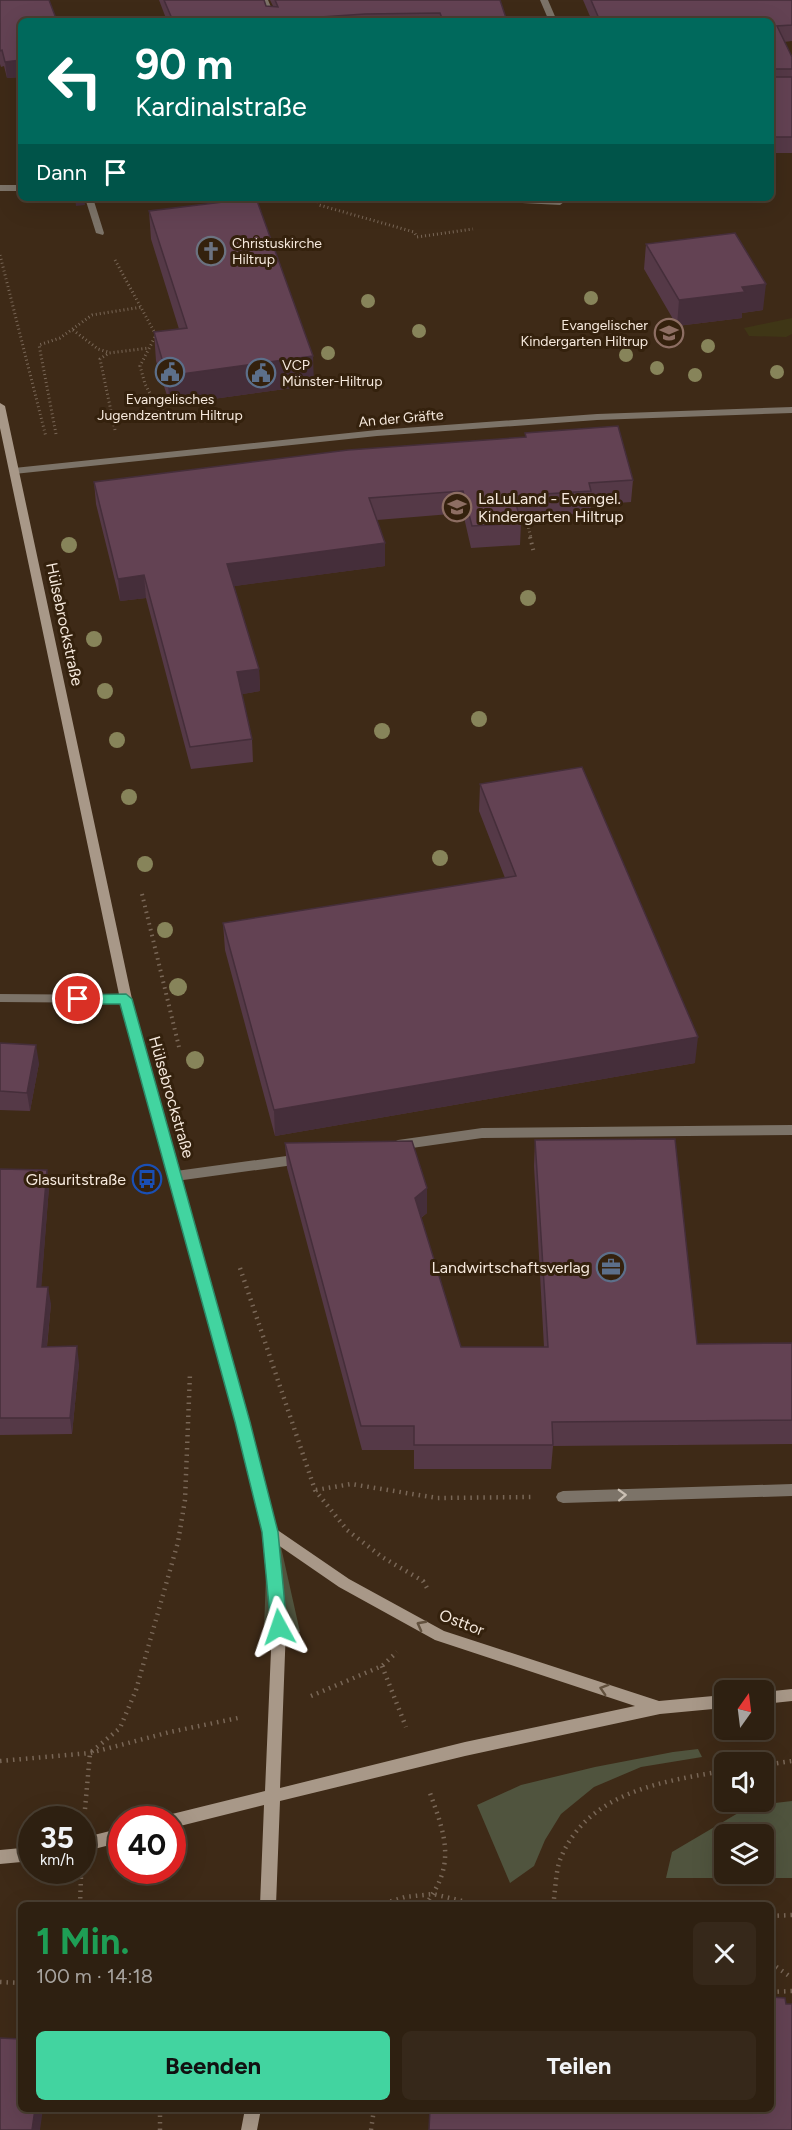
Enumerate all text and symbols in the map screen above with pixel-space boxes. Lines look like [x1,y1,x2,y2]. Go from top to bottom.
text: 90 m [135,39,233,90]
icon: left [36,42,114,120]
text: Kardinalstraße [135,90,307,123]
icon: arrive [99,156,132,189]
text: Dann [36,159,87,186]
church icon: Christuskirche Hiltrup [195,235,227,267]
place label: Christuskirche Hiltrup [232,235,322,268]
place label: Evangelischer Kindergarten Hiltrup [521,317,648,350]
school or university icon: Evangelischer Kindergarten Hiltrup [653,317,685,349]
public building icon: Evangelisches Jugendzentrum Hiltrup [154,356,186,388]
public building icon: VCP Münster-Hiltrup [245,357,277,389]
place label: VCP Münster-Hiltrup [282,357,382,390]
place label: Evangelisches Jugendzentrum Hiltrup [97,391,243,424]
street label: An der Gräfte [358,406,445,431]
place label: LaLuLand - Evangel. Kindergarten Hiltrup [478,489,624,526]
school or university icon: LaLuLand - Evangel. Kindergarten Hiltrup [441,491,473,523]
street label: Hülsebrockstraße [42,561,87,688]
pin [52,973,103,1024]
icon: arrive [61,982,94,1015]
street label: Hülsebrockstraße [145,1034,198,1161]
bus stop icon: Glasuritstraße [131,1163,163,1195]
place label: Glasuritstraße [26,1170,126,1189]
office icon: Landwirtschaftsverlag [595,1251,627,1283]
place label: Landwirtschaftsverlag [432,1258,590,1277]
one-way arrow [617,1489,626,1502]
position arrow [247,1595,311,1659]
street label: Osttor [437,1605,488,1640]
one-way arrow [416,1621,427,1632]
north arrow [714,1680,774,1740]
map controls [714,1680,774,1884]
one-way arrow [599,1684,610,1696]
button: sound [714,1752,774,1812]
speed limit sign: 40 [108,1806,186,1884]
text: 35 [40,1819,74,1856]
button: layers [714,1824,774,1884]
text: km/h [40,1851,74,1869]
text: 1 Min. [36,1920,129,1963]
button: close [693,1922,756,1985]
text: 100 m · 14:18 [36,1964,153,1988]
button: Beenden [36,2031,390,2100]
button: Teilen [402,2031,756,2100]

